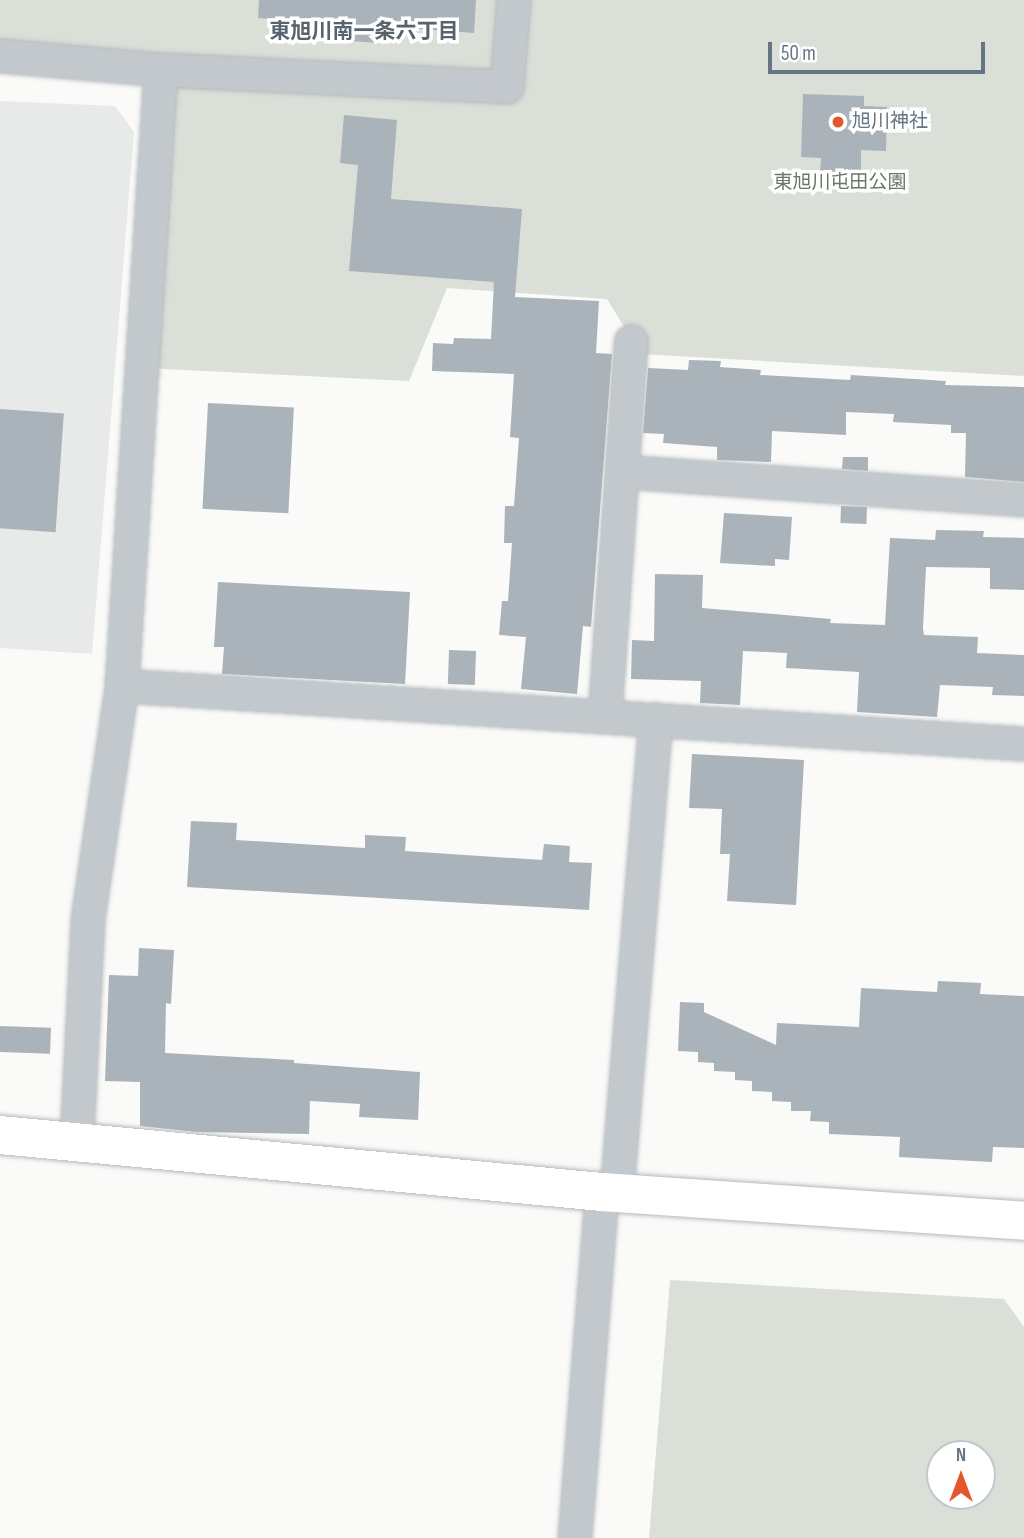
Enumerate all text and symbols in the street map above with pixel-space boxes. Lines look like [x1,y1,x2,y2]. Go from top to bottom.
district label: 東旭川南一条六丁目 [270,19,458,45]
scale bar [772,28,989,72]
text: 50 m [781,41,816,66]
place label: 旭川神社 [852,111,928,133]
marker: 旭川神社 [830,114,846,130]
park label: 東旭川屯田公園 [774,172,906,194]
north arrow [926,1440,996,1510]
text: N [956,1444,966,1467]

